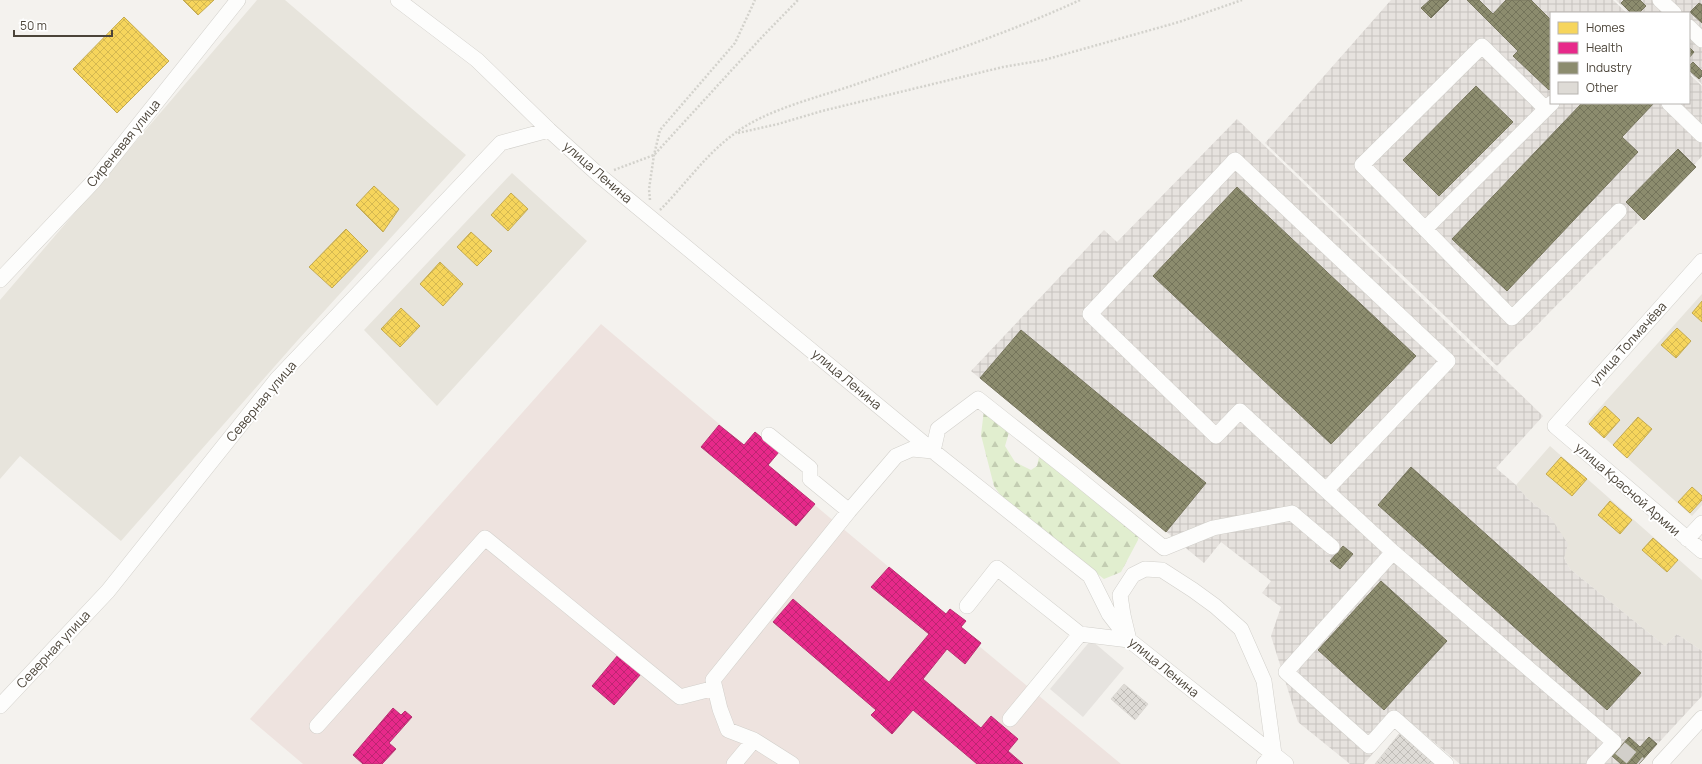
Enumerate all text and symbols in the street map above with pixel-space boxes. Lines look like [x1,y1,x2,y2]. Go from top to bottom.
scale bar [14,12,112,38]
legend [1550,12,1690,104]
text: 50 m [20,17,47,34]
text: Homes [1586,19,1625,36]
text: Health [1586,39,1623,56]
text: Industry [1586,59,1632,76]
text: Other [1586,79,1619,96]
street label: Сиреневая улица [82,95,164,191]
street label: улица Ленина [560,137,636,207]
street label: улица Толмачёва [1586,297,1670,389]
street label: улица Ленина [808,344,886,414]
street label: Северная улица [222,357,300,445]
street label: улица Красной Армии [1571,438,1685,540]
street label: Северная улица [12,606,94,692]
street label: улица Ленина [1125,633,1203,701]

